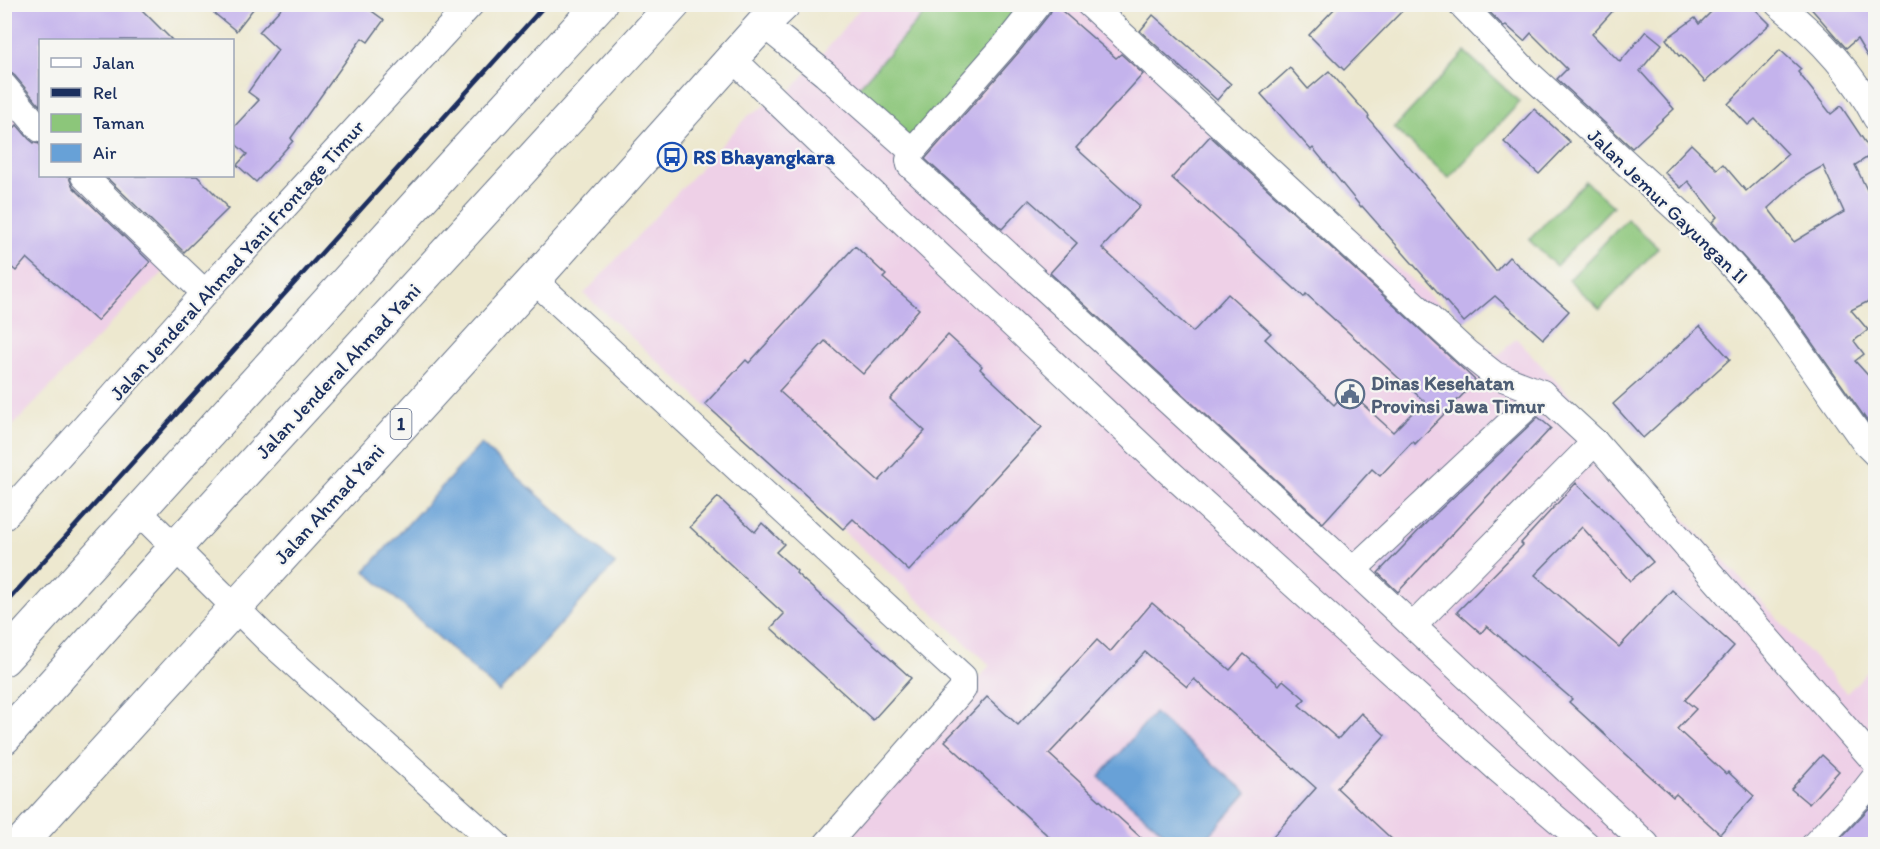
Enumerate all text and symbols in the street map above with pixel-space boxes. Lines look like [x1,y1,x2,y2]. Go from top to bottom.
legend [39,39,234,177]
text: Jalan [93,52,135,74]
text: Rel [93,82,117,104]
text: Taman [93,112,145,134]
street label: Jalan Jenderal Ahmad Yani Frontage Timur [105,115,369,405]
street label: Jalan Jemur Gayungan II [1583,123,1753,289]
bus stop icon: RS Bhayangkara [656,141,688,173]
text: Air [93,142,117,164]
place label: RS Bhayangkara [693,145,835,170]
street label: Jalan Jenderal Ahmad Yani [250,278,426,464]
place label: Dinas Kesehatan Provinsi Jawa Timur [1371,371,1546,418]
public building icon: Dinas Kesehatan Provinsi Jawa Timur [1334,378,1366,410]
road number: 1 [390,409,412,439]
street label: Jalan Ahmad Yani [269,439,389,569]

